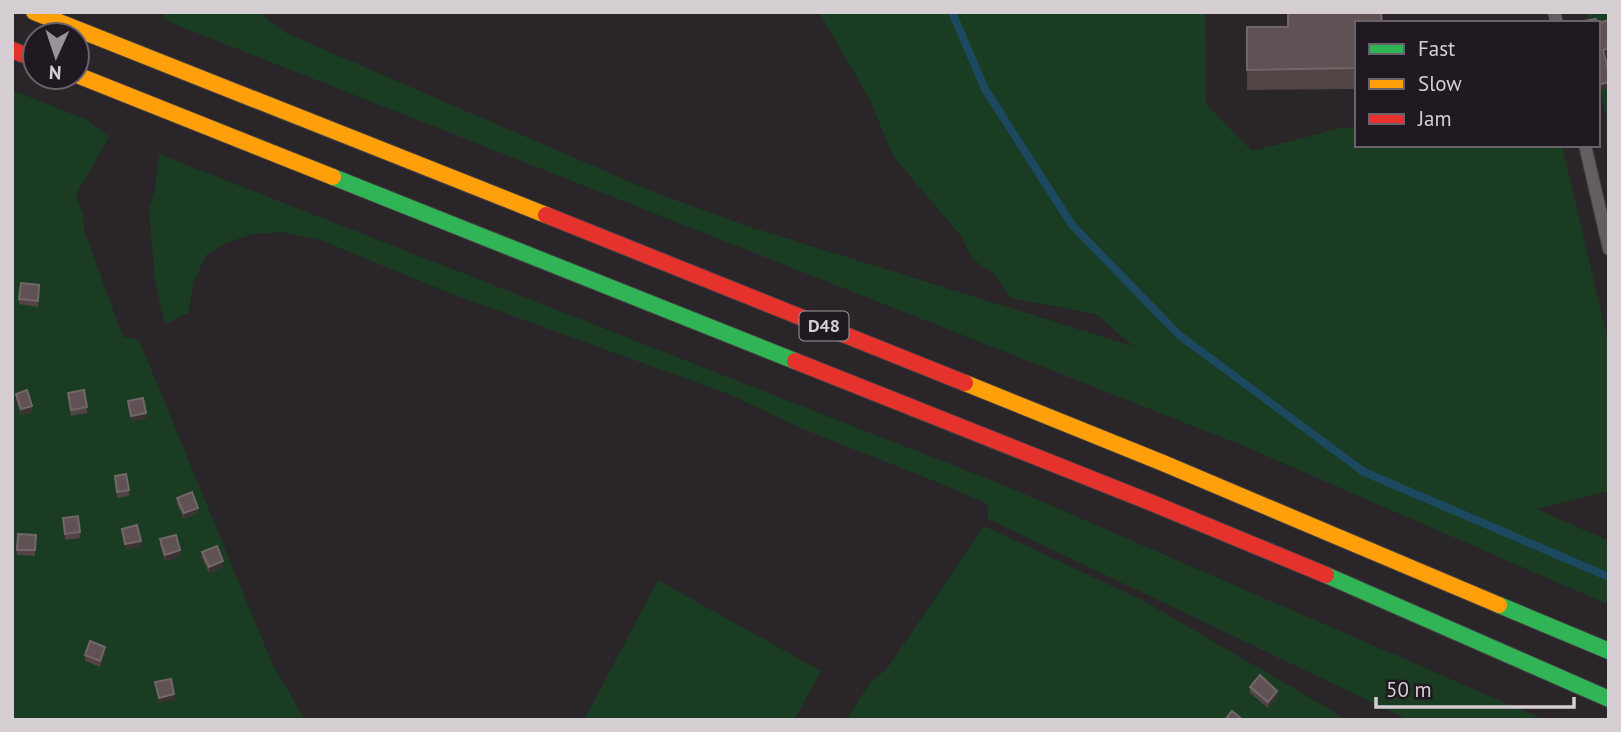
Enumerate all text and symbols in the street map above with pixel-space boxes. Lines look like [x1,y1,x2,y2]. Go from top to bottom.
north arrow [21,21,91,91]
legend [1355,21,1600,147]
text: Fast [1418,35,1455,62]
text: N [48,61,62,85]
text: Slow [1418,70,1462,97]
text: Jam [1417,105,1452,132]
road number: D48 [800,312,848,340]
scale bar [1376,666,1574,710]
text: 50 m [1386,676,1432,703]

